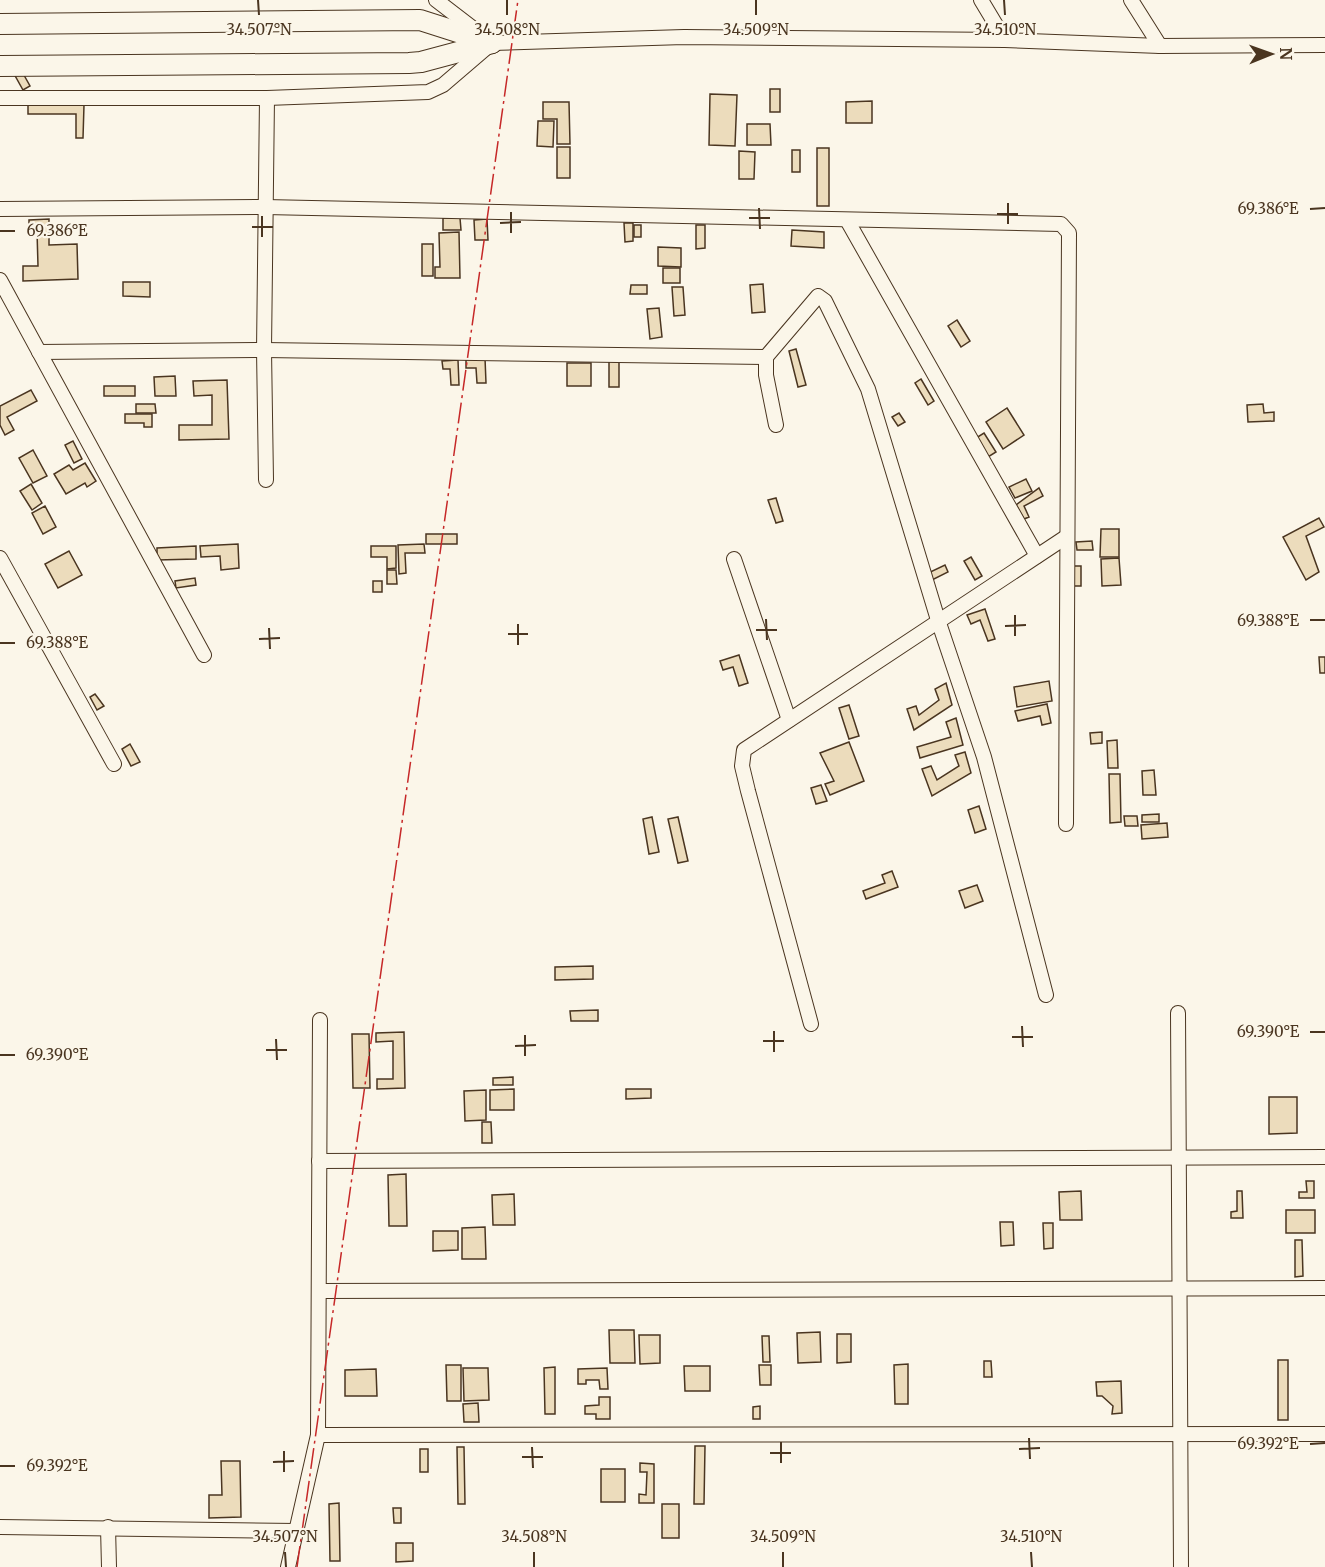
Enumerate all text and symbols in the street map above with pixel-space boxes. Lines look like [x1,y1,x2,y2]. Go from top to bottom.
text: 34.507°N [226,20,292,39]
text: 34.508°N [474,20,540,39]
text: 34.509°N [723,20,789,39]
text: 34.510°N [974,20,1037,39]
north arrow [1241,24,1301,84]
text: N [1276,47,1296,61]
text: 69.386°E [1237,199,1299,218]
text: 69.386°E [26,221,88,240]
text: 69.388°E [1237,611,1299,630]
text: 69.388°E [26,633,88,652]
text: 69.390°E [1237,1022,1300,1041]
text: 69.390°E [26,1045,89,1064]
text: 69.392°E [1237,1434,1299,1453]
text: 69.392°E [26,1456,88,1475]
text: 34.507°N [252,1527,318,1546]
text: 34.508°N [501,1527,567,1546]
text: 34.509°N [750,1527,816,1546]
text: 34.510°N [1000,1527,1063,1546]

